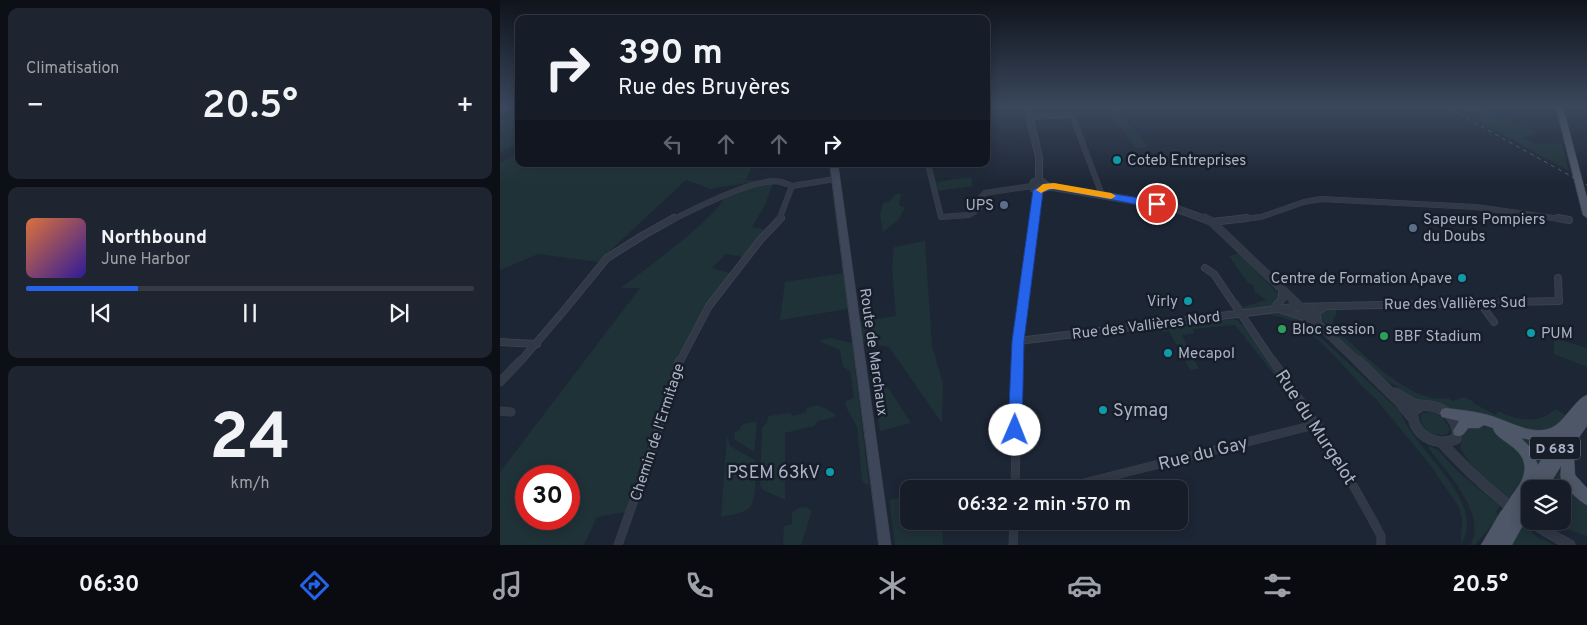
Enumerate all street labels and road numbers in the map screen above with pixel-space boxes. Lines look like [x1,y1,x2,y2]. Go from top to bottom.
street label: Route de Marchaux [854,287,891,418]
street label: Rue des Vallières Sud [1384,294,1526,315]
street label: Rue des Vallières Nord [1071,308,1221,345]
street label: Chemin de l'Ermitage [627,361,690,504]
street label: Rue du Murgelot [1269,366,1360,490]
street label: Rue du Gay [1156,432,1251,477]
road number: D 683 [1530,436,1580,459]

